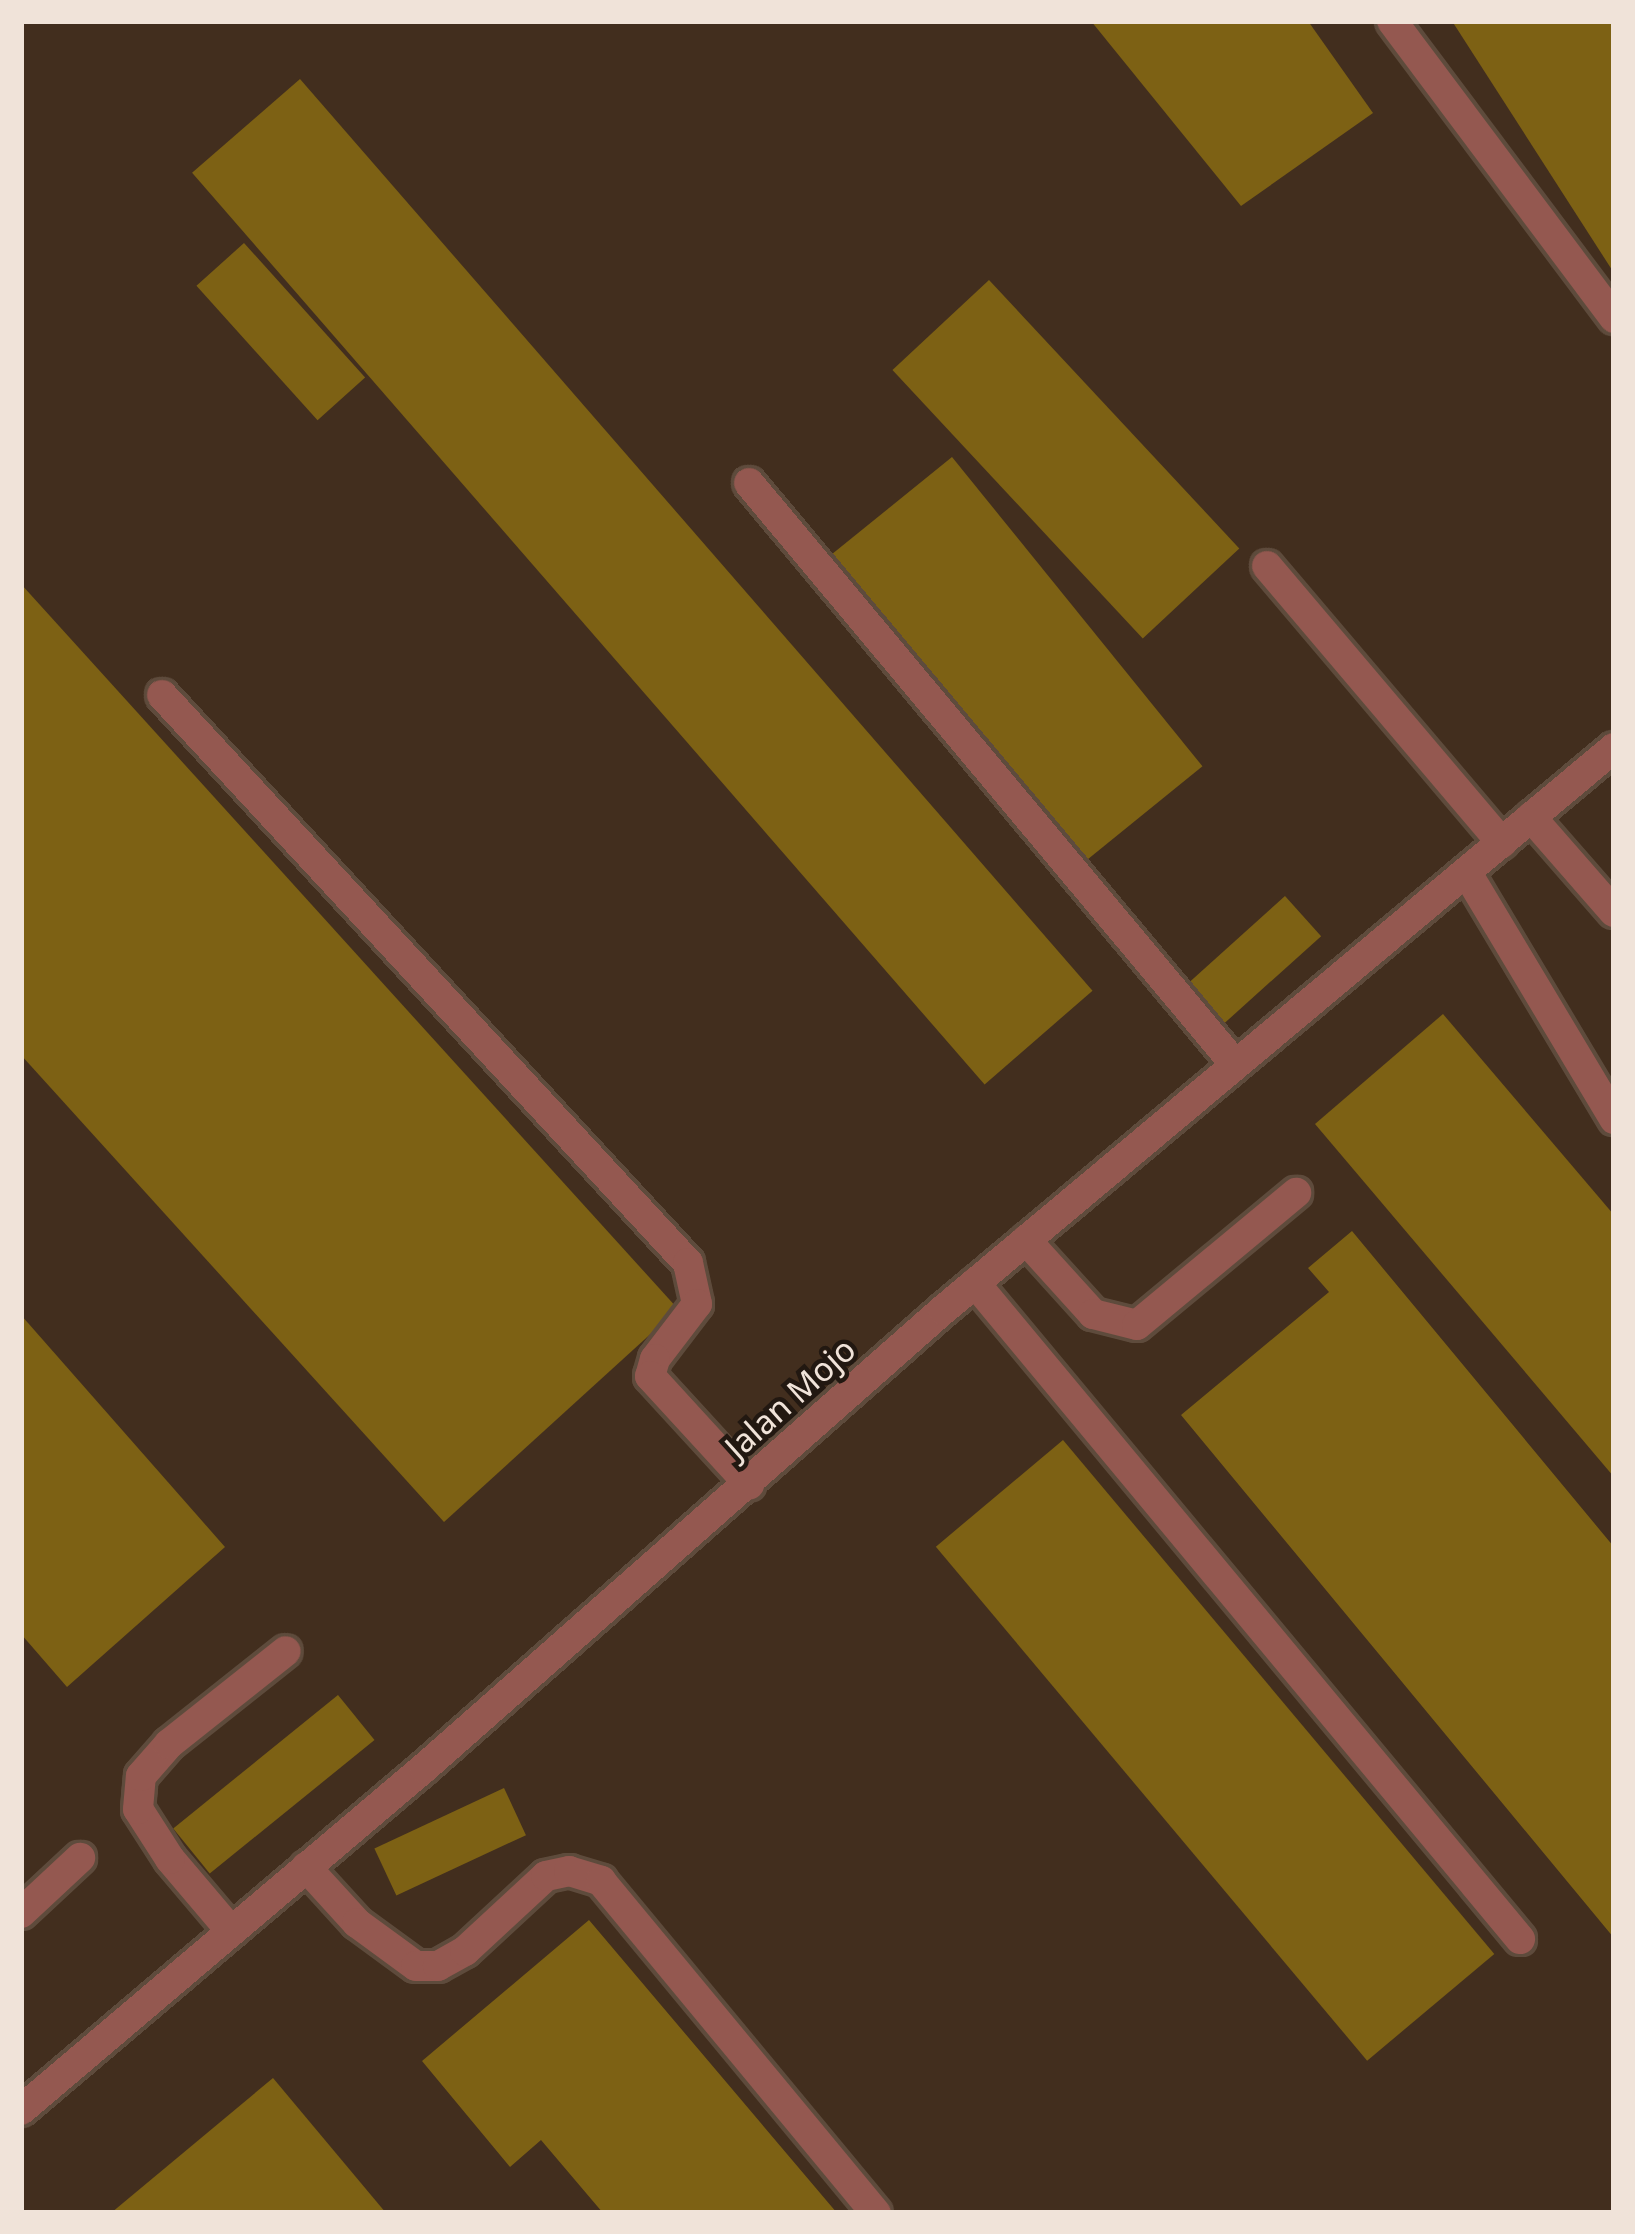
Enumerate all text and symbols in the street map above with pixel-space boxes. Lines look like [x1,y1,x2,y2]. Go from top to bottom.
street label: Jalan Mojo [717,1329,863,1467]

